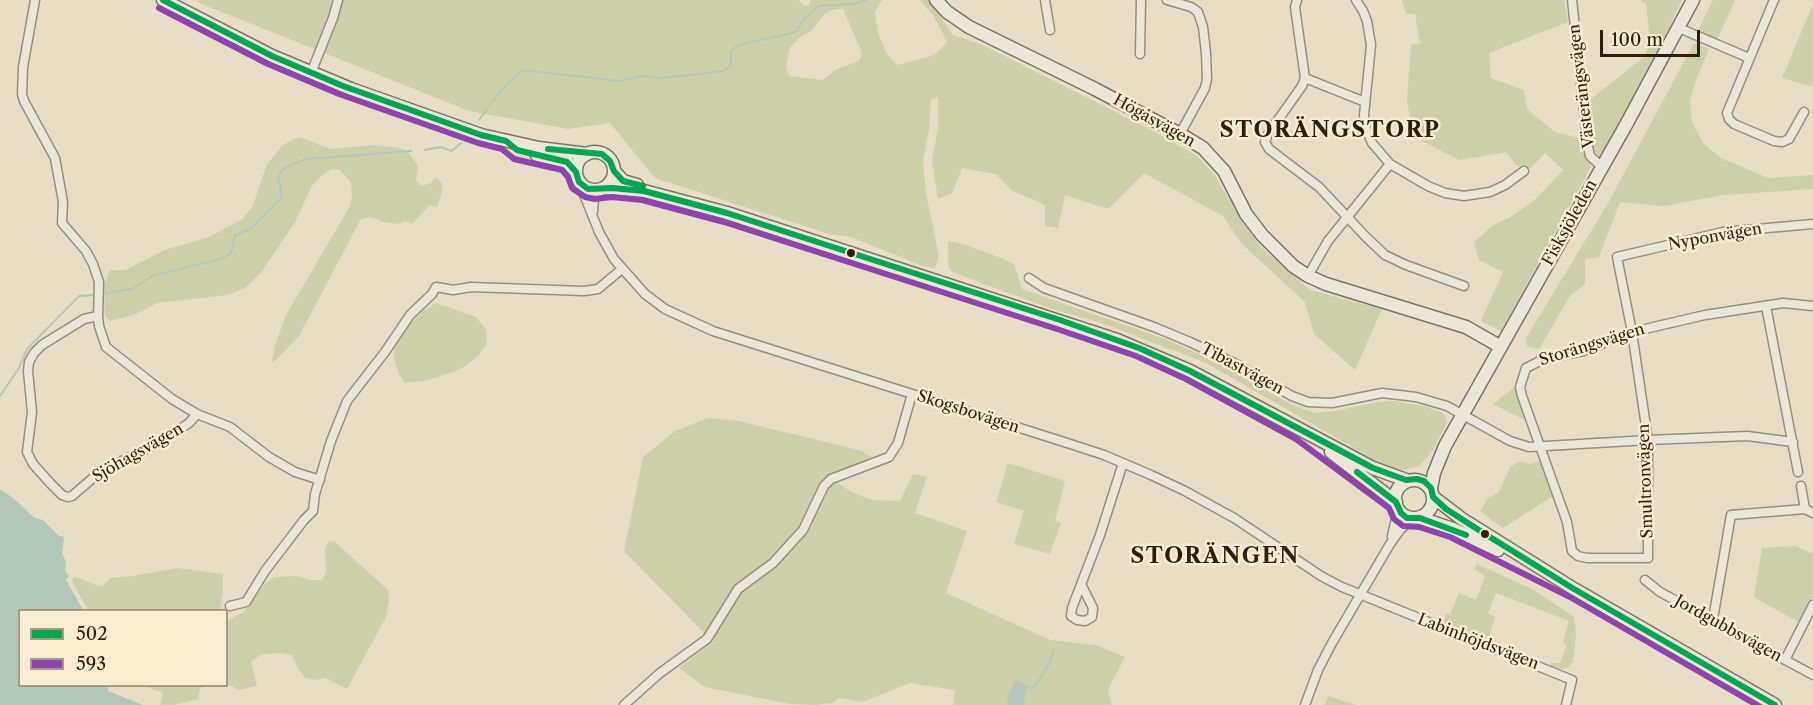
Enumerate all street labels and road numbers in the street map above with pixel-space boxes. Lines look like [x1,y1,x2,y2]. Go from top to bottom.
street label: Västerängsvägen [1565,23,1599,149]
street label: Högåsvägen [1110,91,1198,151]
street label: Fisksjöleden [1539,177,1601,269]
street label: Nyponvägen [1667,219,1763,255]
street label: Storängsvägen [1537,320,1647,370]
street label: Tibastvägen [1197,339,1287,399]
street label: Skogsbovägen [914,386,1022,438]
street label: Sjöhagsvägen [89,419,187,487]
street label: Smultronvägen [1634,423,1658,539]
street label: Jordgubbsvägen [1671,592,1785,666]
street label: Labinhöjdsvägen [1415,610,1541,674]

